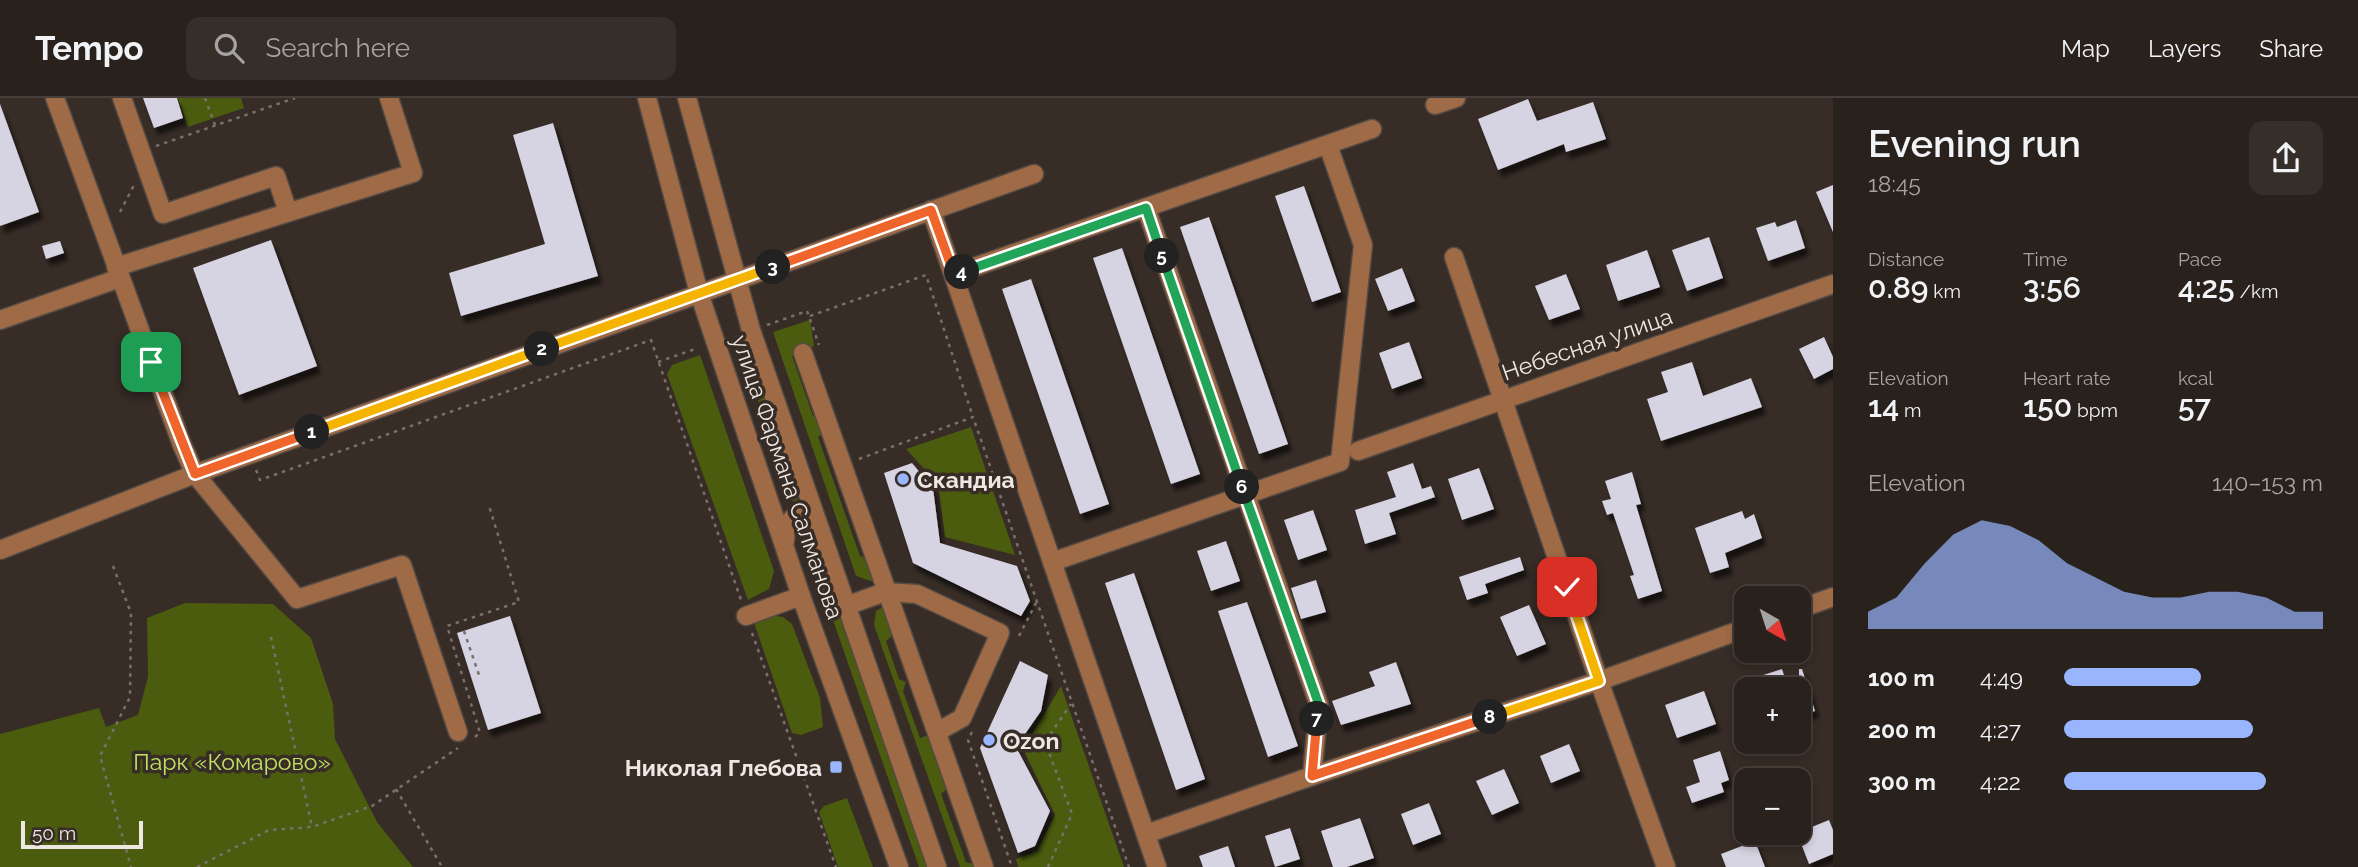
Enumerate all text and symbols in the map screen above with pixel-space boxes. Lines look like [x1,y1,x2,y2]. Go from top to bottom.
search box [186,17,676,80]
text: Tempo [35,29,144,68]
icon: search [210,29,248,67]
text: Search here [266,33,410,63]
text: Map [2061,34,2110,63]
text: Layers [2148,34,2221,63]
text: Share [2259,34,2323,63]
text: Evening run [1868,121,2081,166]
button: share [2249,121,2323,195]
text: 18:45 [1868,170,1921,197]
pin: 5 [1144,238,1180,274]
text: 5 [1156,244,1167,266]
text: Distance [1868,248,1944,270]
text: Time [2023,248,2067,270]
text: Pace [2178,248,2222,270]
pin: 3 [756,250,790,284]
pin: 4 [944,254,979,290]
text: 3 [767,255,778,277]
text: 4 [956,260,967,282]
text: 0.89 [1868,270,1929,305]
text: 3:56 [2023,270,2081,305]
text: 4:25 [2178,270,2235,305]
text: km [1929,280,1961,302]
text: /km [2235,280,2278,302]
street label: Небесная улица [1498,302,1676,386]
pin: 2 [524,331,560,366]
street label: улица Фармана Салманова [727,331,849,623]
pin [121,332,181,392]
text: 2 [536,337,547,359]
icon: arrive [132,343,170,381]
text: Elevation [1868,367,1949,389]
text: Heart rate [2023,367,2111,389]
text: kcal [2178,367,2214,389]
text: 14 [1868,389,1899,424]
text: 150 [2023,389,2072,424]
text: 57 [2178,389,2211,424]
text: m [1899,399,1921,421]
text: bpm [2072,399,2118,421]
pin: 1 [294,414,330,450]
text: 1 [307,420,316,442]
place label: Скандиа [917,466,1015,493]
text: Elevation [1868,469,1966,496]
text: 140–153 m [2212,469,2323,496]
pin: 6 [1224,470,1260,504]
marker: Скандиа [895,471,911,487]
text: 6 [1236,475,1247,497]
pin [1537,557,1597,617]
icon: check [1548,568,1586,606]
north arrow [1734,586,1811,663]
map controls [1734,586,1811,845]
text: 100 m [1868,664,1935,691]
text: 4:49 [1980,664,2023,691]
button: + [1734,677,1811,754]
pin: 8 [1472,700,1508,734]
pin: 7 [1300,702,1334,736]
text: 8 [1484,705,1495,727]
text: 7 [1311,707,1322,729]
text: 200 m [1868,716,1936,743]
text: 4:27 [1980,716,2021,743]
place label: Ozon [1003,727,1059,754]
marker: Ozon [981,732,997,748]
park label: Парк «Комарово» [133,748,331,775]
place label: Николая Глебова [625,754,822,781]
marker: Николая Глебова [828,759,844,775]
button: − [1734,768,1811,845]
text: 300 m [1868,768,1936,795]
text: 4:22 [1980,768,2021,795]
scale bar [21,818,144,850]
text: 50 m [32,822,76,844]

